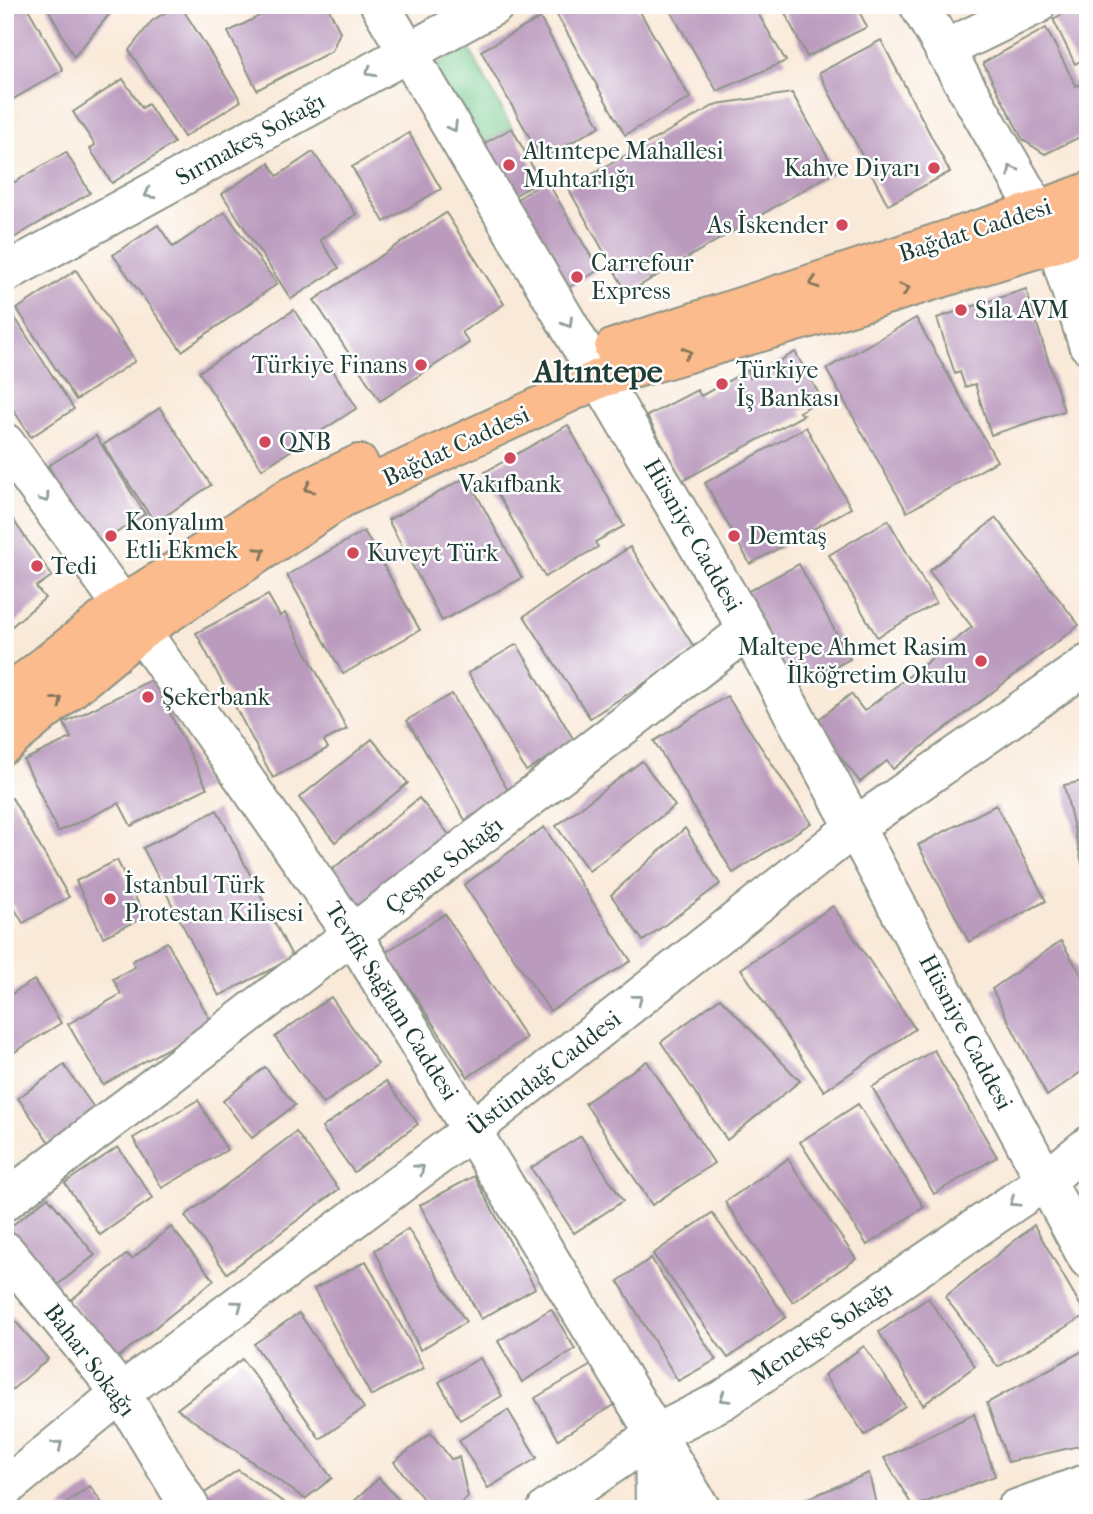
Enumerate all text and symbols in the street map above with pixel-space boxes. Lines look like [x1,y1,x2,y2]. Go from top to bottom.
one-way arrow [365,64,377,77]
street label: Sırmakeş Sokağı [170,86,330,192]
one-way arrow [444,119,457,132]
place label: Altıntepe Mahallesi Muhtarlığı [522,137,724,193]
place label: Kahve Diyarı [784,154,920,182]
marker: Altıntepe Mahallesi Muhtarlığı [501,157,517,173]
marker: Kahve Diyarı [926,160,942,176]
one-way arrow [1007,164,1020,177]
one-way arrow [144,186,157,199]
street label: Bağdat Caddesi [895,192,1055,268]
place label: As İskender [706,210,829,239]
marker: As İskender [834,217,850,233]
place label: Carrefour Express [591,249,694,305]
marker: Carrefour Express [569,269,585,285]
one-way arrow [808,275,820,290]
one-way arrow [899,283,911,297]
place label: Sıla AVM [975,296,1069,324]
marker: Sıla AVM [953,302,969,318]
one-way arrow [560,315,573,328]
one-way arrow [681,347,693,362]
place label: Türkiye Finans [252,351,407,379]
district label: Altıntepe [531,353,663,390]
place label: Türkiye İş Bankası [736,356,839,413]
marker: Türkiye Finans [413,357,429,373]
marker: Türkiye İş Bankası [714,376,730,392]
street label: Bağdat Caddesi [378,400,534,492]
place label: QNB [279,428,331,456]
marker: QNB [257,434,273,450]
marker: Vakıfbank [502,450,518,466]
street label: Hüsniye Caddesi [638,453,748,617]
place label: Vakıfbank [458,470,562,498]
one-way arrow [304,480,316,494]
one-way arrow [37,490,49,503]
place label: Konyalım Etli Ekmek [125,508,239,564]
place label: Demtaş [748,522,827,551]
marker: Konyalım Etli Ekmek [103,528,119,544]
marker: Demtaş [726,528,742,544]
place label: Kuveyt Türk [367,539,499,567]
marker: Kuveyt Türk [345,545,361,561]
one-way arrow [253,548,266,560]
place label: Tedi [51,552,97,580]
marker: Tedi [29,558,45,574]
place label: Maltepe Ahmet Rasim İlköğretim Okulu [738,633,967,689]
marker: Maltepe Ahmet Rasim İlköğretim Okulu [973,653,989,669]
place label: Şekerbank [162,683,271,711]
marker: Şekerbank [140,689,156,705]
one-way arrow [50,696,62,709]
street label: Çeşme Sokağı [380,810,509,920]
place label: İstanbul Türk Protestan Kilisesi [124,870,304,927]
marker: İstanbul Türk Protestan Kilisesi [102,891,118,907]
street label: Tevfik Sağlam Caddesi [319,896,465,1106]
street label: Hüsniye Caddesi [913,949,1019,1115]
one-way arrow [629,995,642,1007]
street label: Üstündağ Caddesi [461,1004,626,1142]
one-way arrow [412,1165,425,1178]
one-way arrow [1009,1194,1022,1206]
street label: Menekşe Sokağı [745,1275,898,1392]
street label: Bahar Sokağı [38,1298,142,1422]
one-way arrow [230,1301,242,1314]
one-way arrow [719,1390,732,1403]
one-way arrow [49,1441,62,1453]

